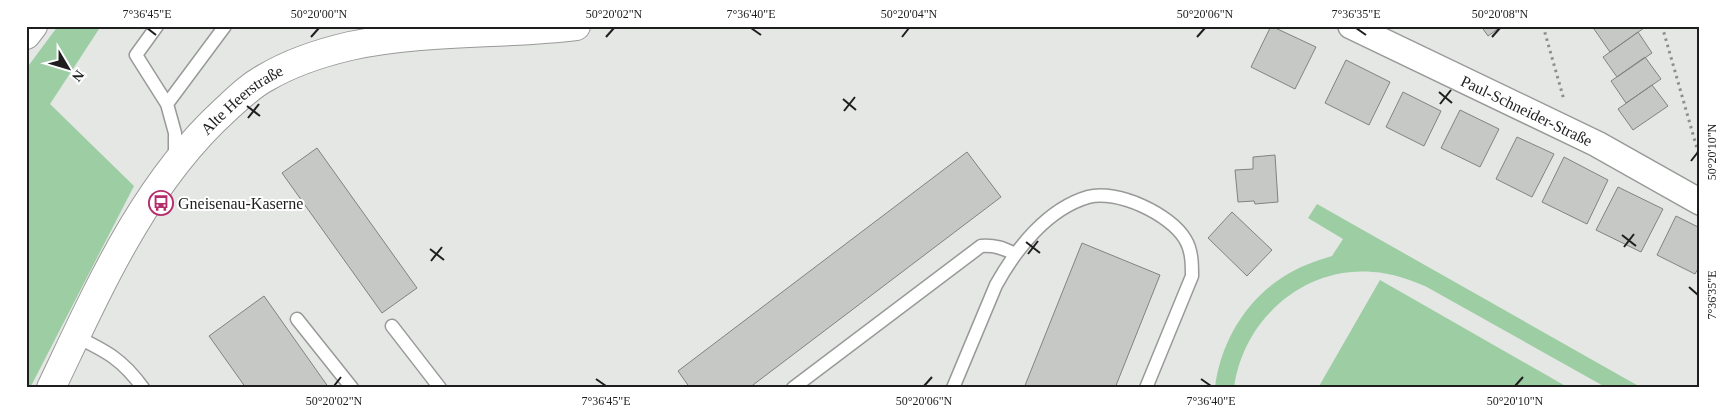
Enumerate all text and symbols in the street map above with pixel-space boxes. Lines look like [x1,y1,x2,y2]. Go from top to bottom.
text: 7°36'45"E [122,7,172,21]
text: 50°20'00"N [291,7,348,21]
text: 50°20'02"N [586,7,643,21]
text: 7°36'40"E [726,7,776,21]
text: 50°20'04"N [881,7,938,21]
text: 50°20'06"N [1177,7,1234,21]
text: 7°36'35"E [1331,7,1381,21]
text: 50°20'08"N [1472,7,1529,21]
north arrow [42,42,92,92]
street label: Alte Heerstraße [197,62,286,138]
text: N [69,67,87,84]
street label: Paul-Schneider-Straße [1458,72,1595,150]
text: 50°20'10"N [1705,123,1719,180]
bus stop icon: Gneisenau-Kaserne [148,190,174,216]
place label: Gneisenau-Kaserne [178,195,303,212]
text: 7°36'35"E [1705,270,1719,320]
text: 50°20'02"N [306,394,363,408]
text: 7°36'45"E [581,394,631,408]
text: 50°20'06"N [896,394,953,408]
text: 7°36'40"E [1186,394,1236,408]
text: 50°20'10"N [1487,394,1544,408]

